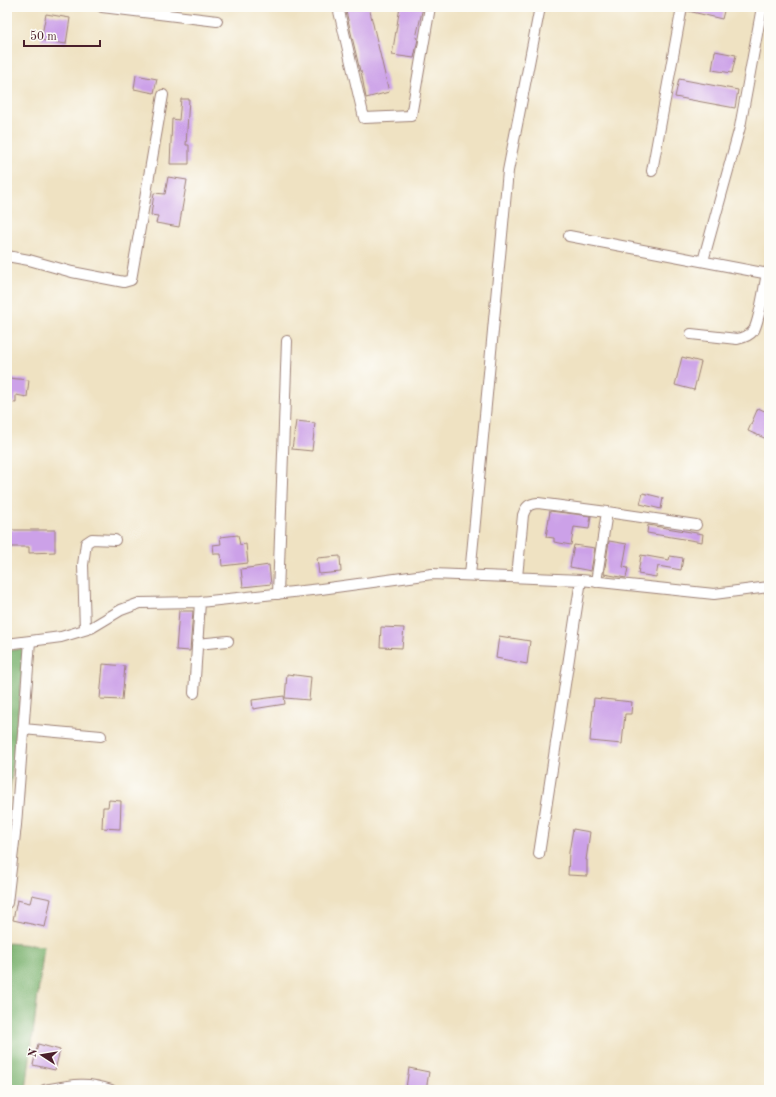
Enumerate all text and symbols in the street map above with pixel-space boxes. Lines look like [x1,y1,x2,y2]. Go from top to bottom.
scale bar [24,22,100,48]
text: 50 m [30,30,57,43]
north arrow [22,1035,62,1075]
text: N [27,1047,40,1058]

